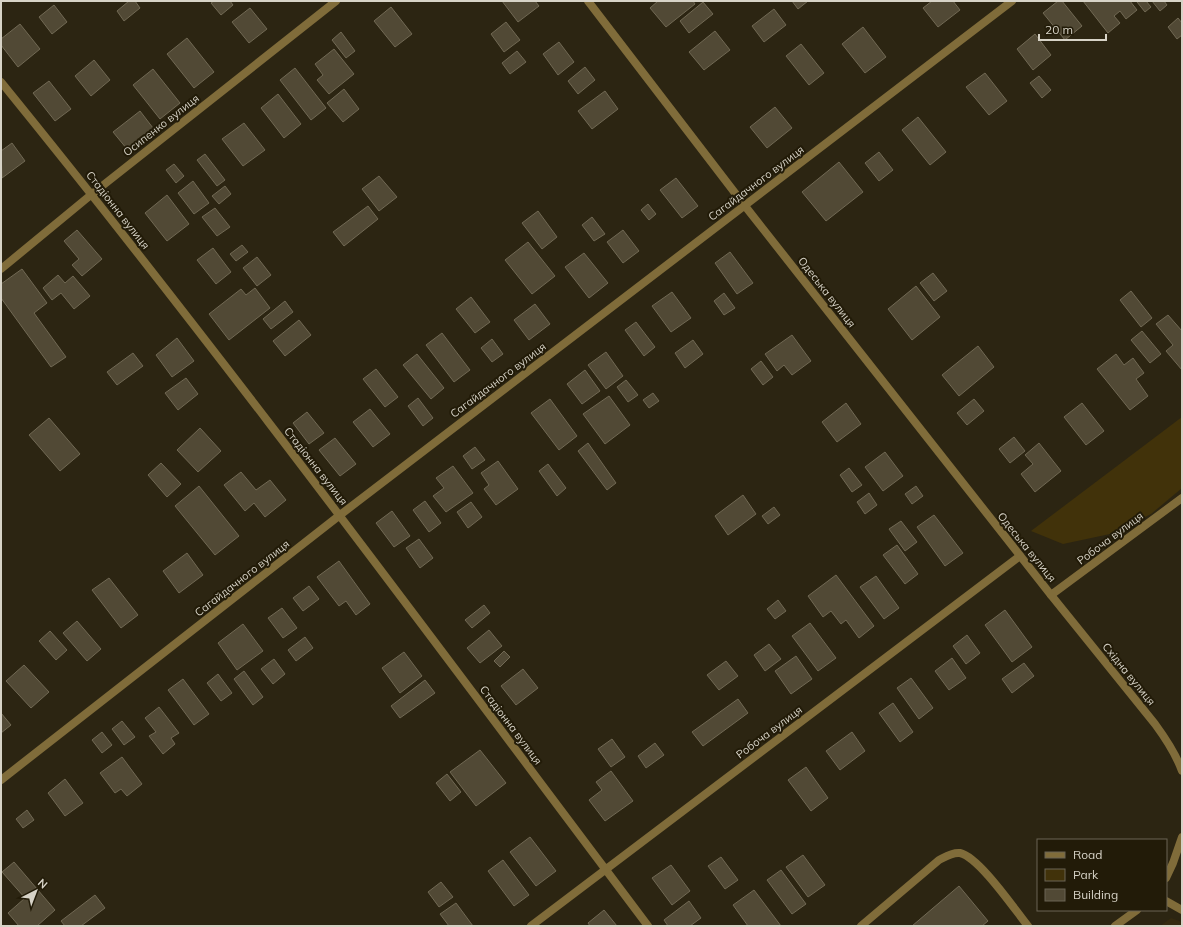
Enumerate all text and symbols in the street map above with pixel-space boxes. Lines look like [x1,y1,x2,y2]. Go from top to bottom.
scale bar [1039,16,1106,42]
text: 20 m [1045,22,1073,37]
street label: Осипенко вулиця [120,91,202,159]
street label: Сагайдачного вулиця [705,142,807,224]
street label: Стадіонна вулиця [83,168,153,252]
street label: Одеська вулиця [795,254,859,330]
street label: Сагайдачного вулиця [447,339,549,421]
street label: Стадіонна вулиця [281,424,351,508]
street label: Робоча вулиця [1074,508,1146,568]
street label: Одеська вулиця [995,509,1059,585]
street label: Сагайдачного вулиця [192,537,292,619]
street label: Східна вулиця [1099,640,1159,708]
street label: Стадіонна вулиця [477,683,545,767]
street label: Робоча вулиця [733,702,805,762]
legend [1037,839,1167,911]
text: Road [1073,847,1102,862]
text: Park [1073,867,1099,882]
north arrow [16,871,56,911]
text: N [35,876,50,892]
text: Building [1073,887,1118,902]

